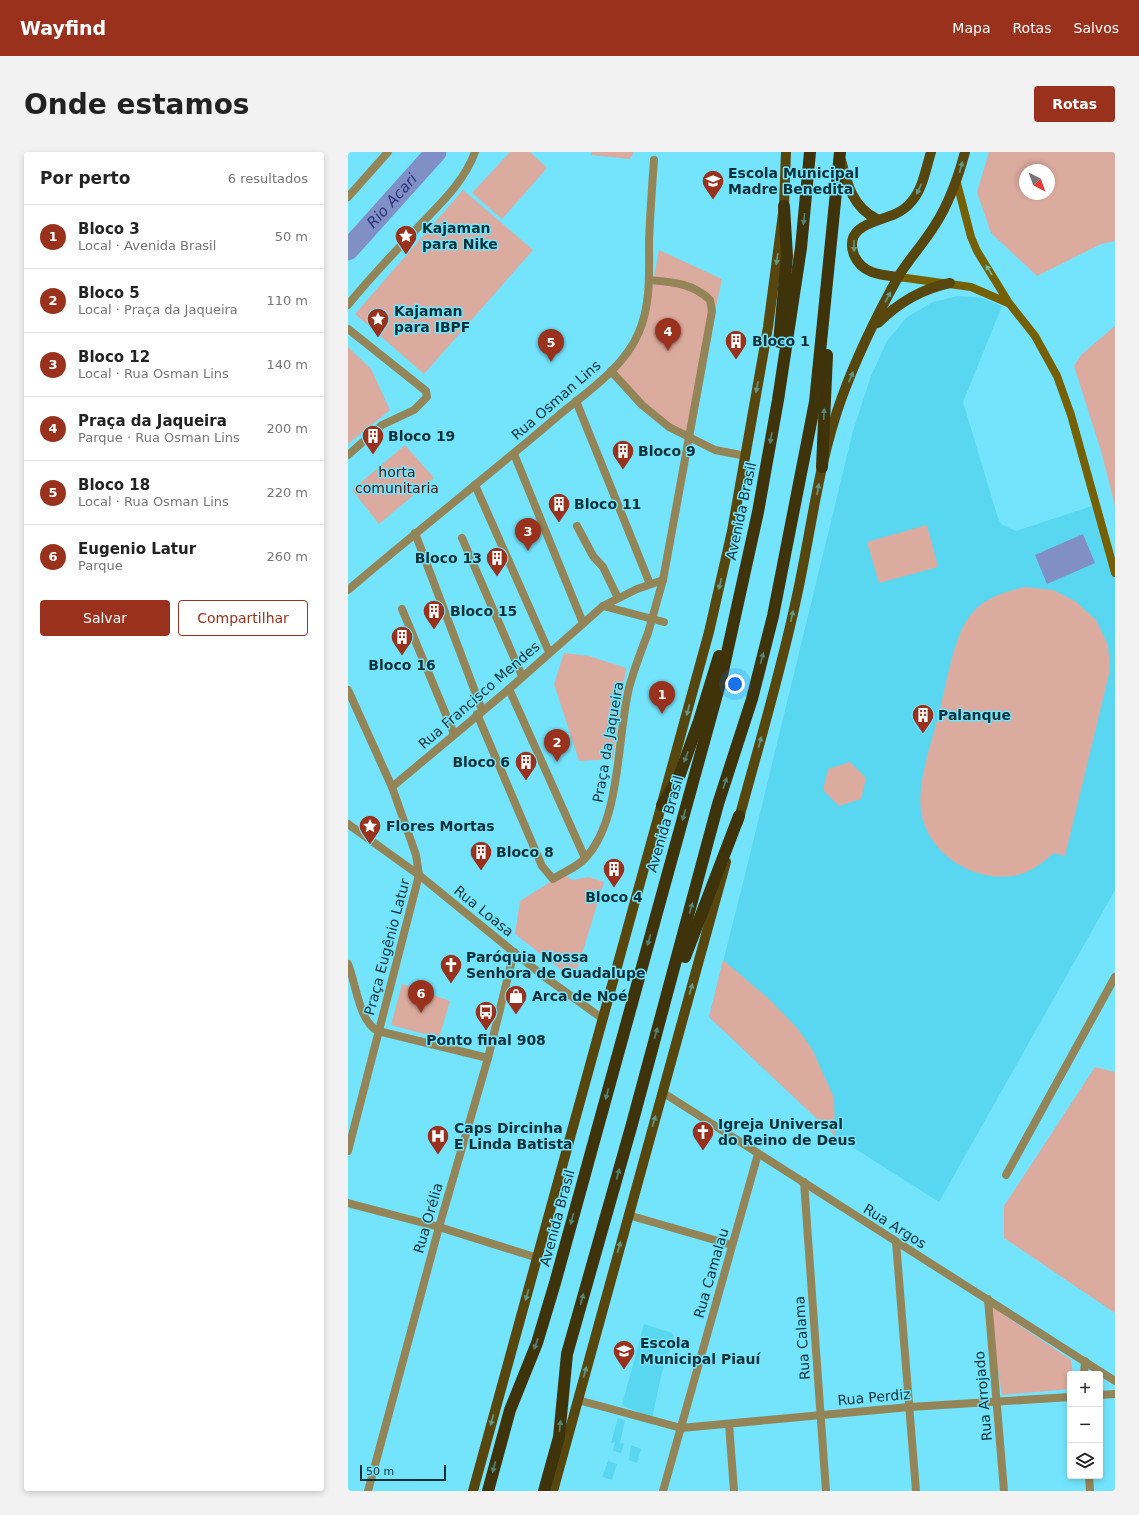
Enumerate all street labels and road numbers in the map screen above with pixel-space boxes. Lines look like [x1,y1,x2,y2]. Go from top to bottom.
street label: Rua Osman Lins [508,357,604,443]
street label: Avenida Brasil [723,461,759,561]
street label: Rua Francisco Mendes [415,638,543,752]
street label: Praça da Jaqueira [589,680,627,804]
street label: Avenida Brasil [644,774,686,874]
street label: Praça Eugênio Latur [361,877,413,1017]
street label: Rua Loasa [451,882,517,940]
street label: Avenida Brasil [536,1168,578,1268]
street label: Rua Orélia [410,1181,446,1255]
street label: Rua Argos [861,1200,929,1252]
street label: Rua Camalau [691,1226,731,1320]
street label: Rua Calama [791,1296,813,1380]
street label: Rua Arrojado [971,1350,995,1442]
street label: Rua Perdiz [837,1386,911,1408]

